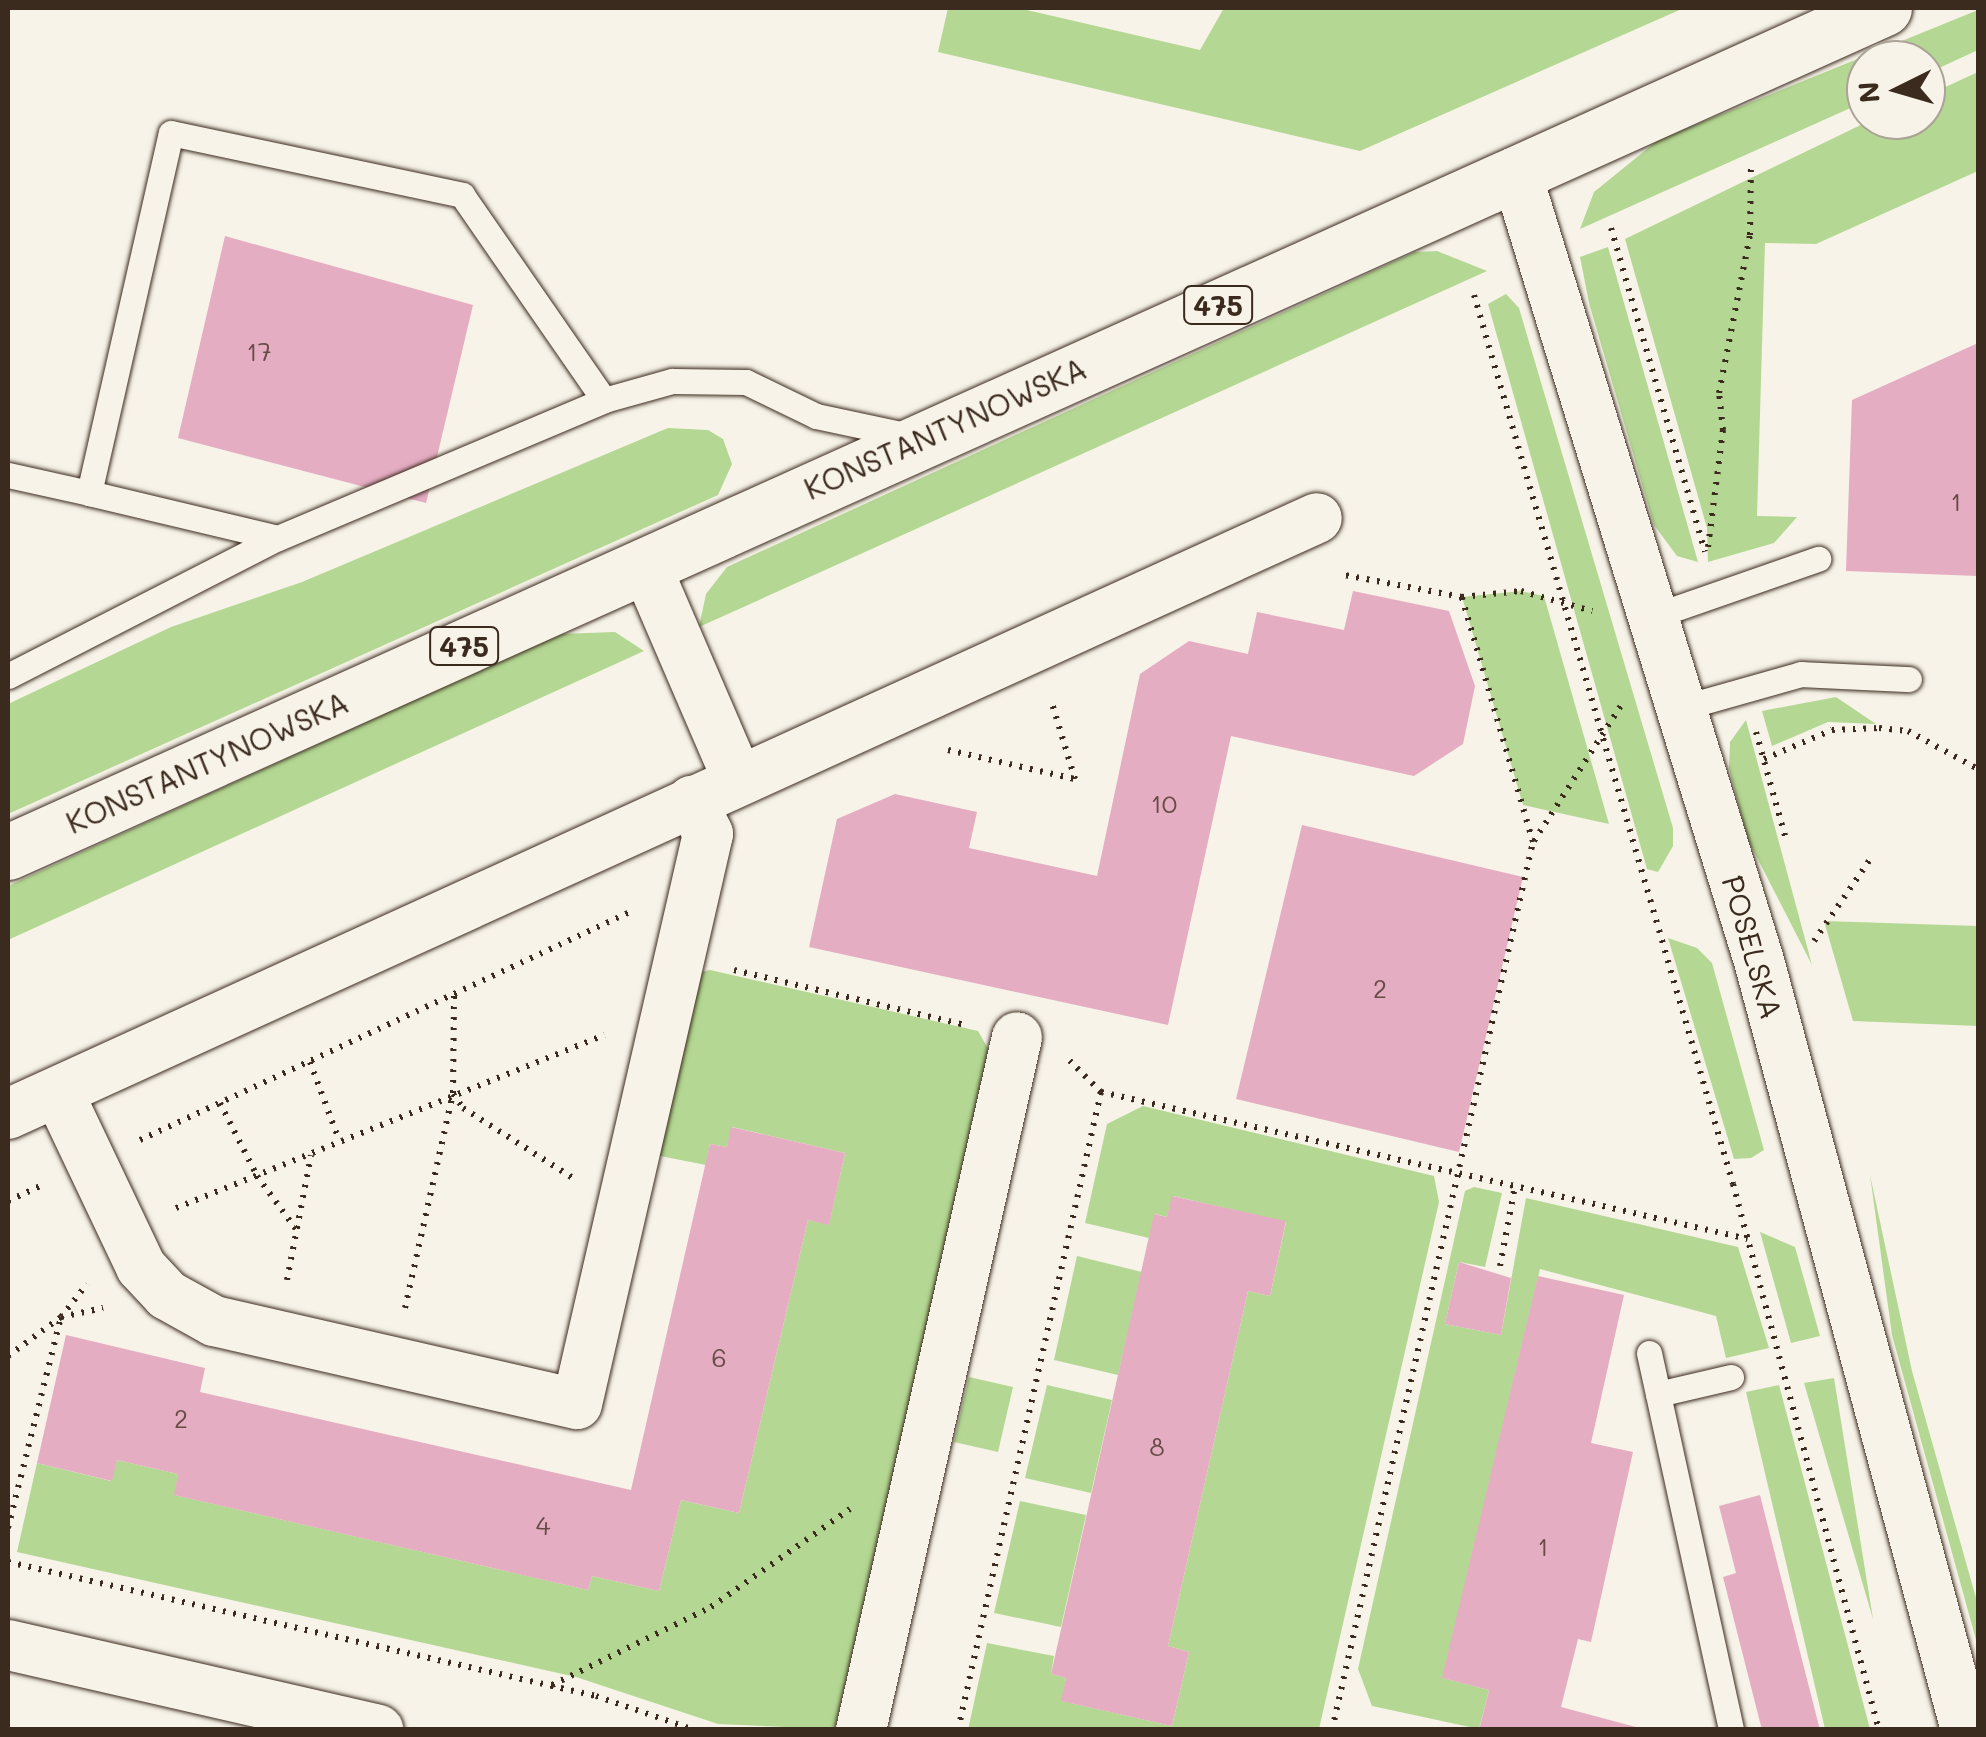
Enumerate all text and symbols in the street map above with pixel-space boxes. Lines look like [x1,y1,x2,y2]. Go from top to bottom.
north arrow [1846,40,1946,140]
text: N [1849,80,1887,105]
road number: 475 [1183,282,1253,328]
house number: 17 [246,336,272,366]
street label: KONSTANTYNOWSKA [798,350,1092,506]
house number: 1 [1950,486,1962,516]
road number: 475 [429,623,499,669]
street label: KONSTANTYNOWSKA [60,684,354,840]
house number: 10 [1151,788,1177,818]
street label: POSELSKA [1715,871,1791,1023]
house number: 2 [1373,973,1387,1003]
house number: 6 [711,1342,727,1372]
house number: 2 [174,1403,188,1433]
house number: 8 [1149,1431,1165,1461]
house number: 4 [536,1510,550,1540]
house number: 1 [1537,1531,1549,1561]

